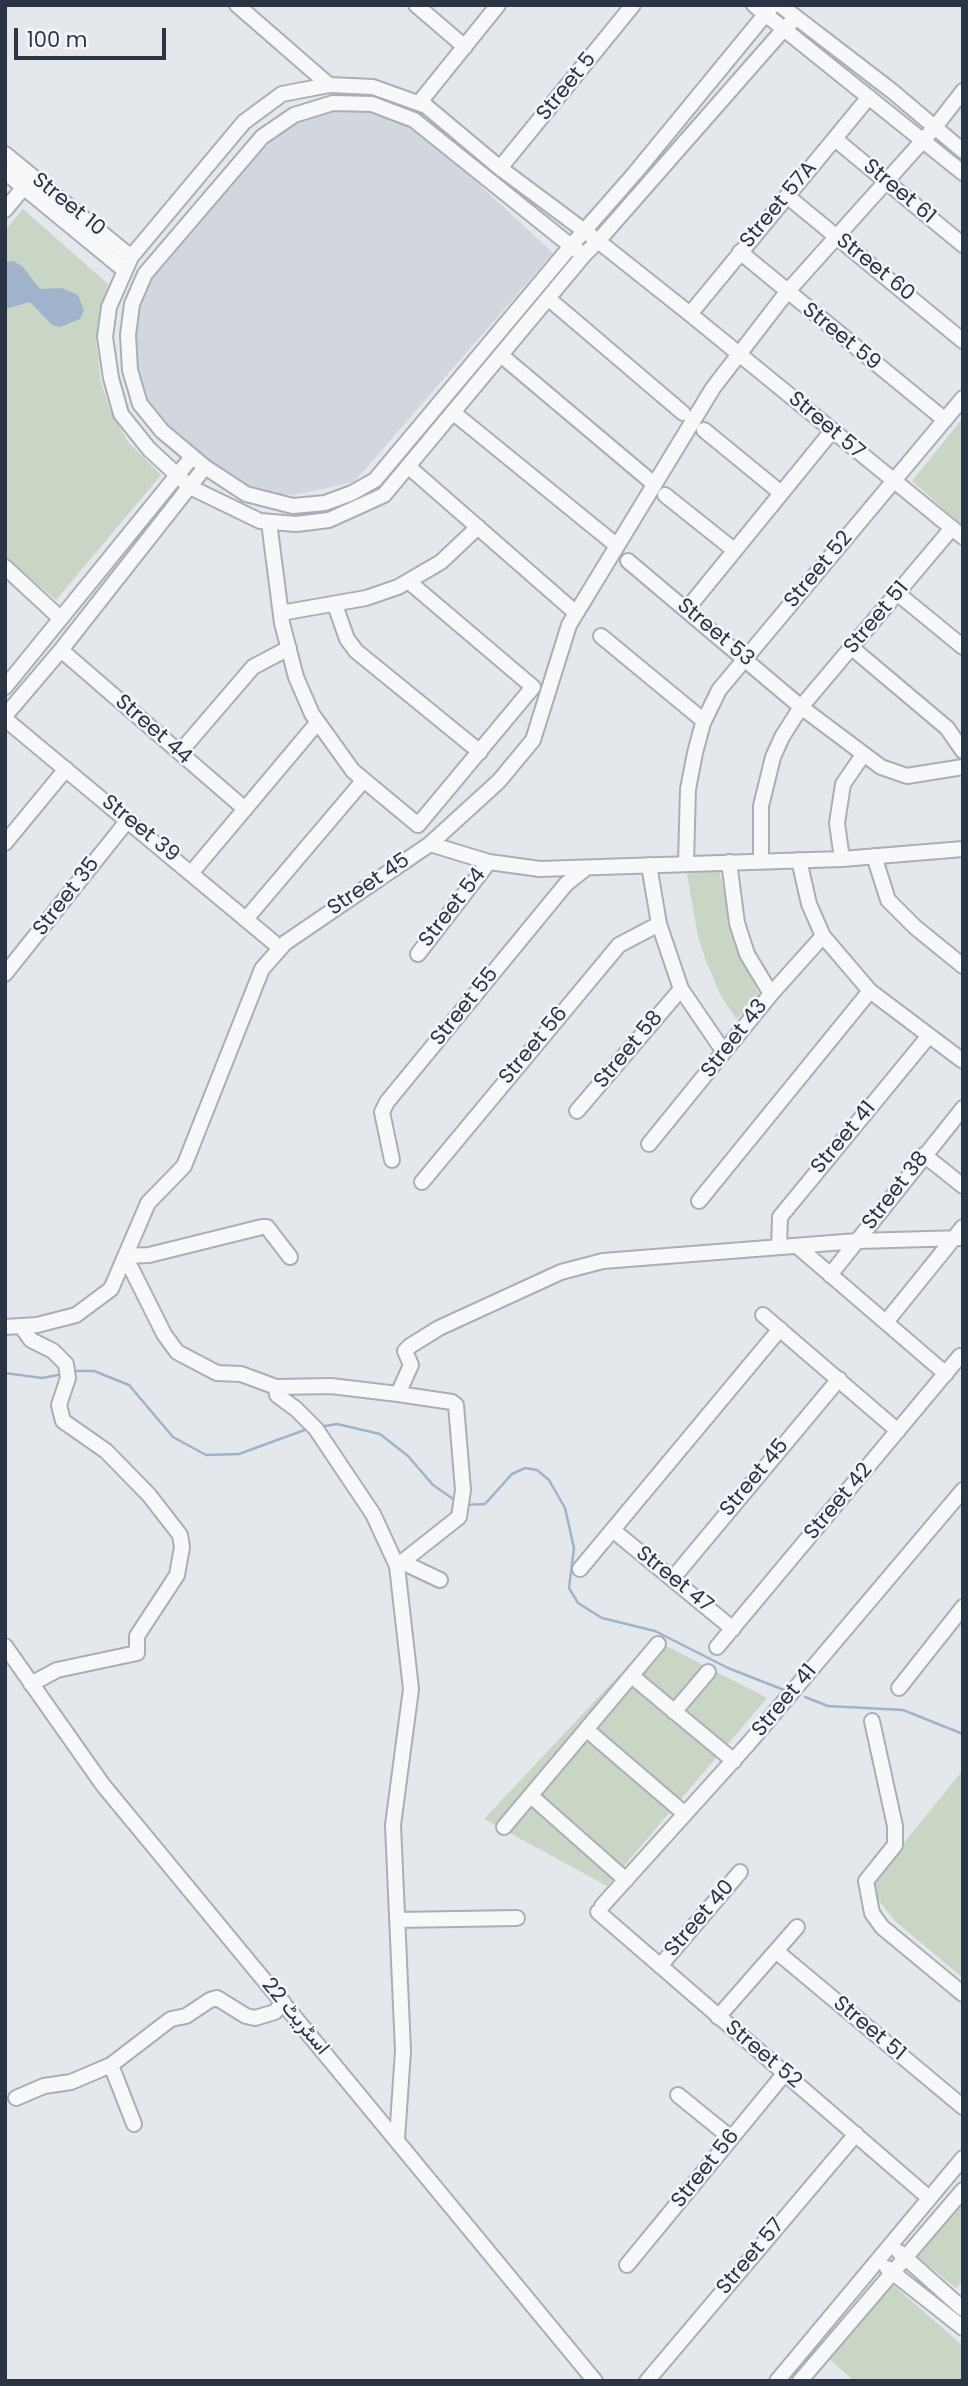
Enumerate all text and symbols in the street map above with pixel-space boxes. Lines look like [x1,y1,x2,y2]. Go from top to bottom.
scale bar [18,14,170,58]
text: 100 m [27,25,87,54]
street label: Street 5 [532,48,602,126]
street label: Street 61 [858,154,940,230]
street label: Street 57A [735,156,823,254]
street label: Street 10 [26,168,110,242]
street label: Street 60 [831,229,919,307]
street label: Street 59 [797,298,885,376]
street label: Street 57 [783,387,869,465]
street label: Street 52 [780,527,858,613]
street label: Street 51 [839,577,915,659]
street label: Street 53 [671,594,759,672]
street label: Street 44 [109,690,197,770]
street label: Street 39 [96,790,184,868]
street label: Street 45 [323,848,415,922]
street label: Street 35 [29,853,105,941]
street label: Street 54 [414,863,492,953]
street label: Street 55 [426,963,504,1051]
street label: Street 43 [697,995,773,1083]
street label: Street 56 [494,1002,574,1090]
street label: Street 58 [589,1006,669,1094]
street label: Street 41 [806,1097,882,1179]
street label: Street 38 [858,1147,934,1235]
street label: Street 45 [715,1434,795,1522]
street label: Street 42 [800,1459,878,1545]
street label: Street 47 [630,1541,718,1619]
street label: Street 41 [747,1660,823,1742]
street label: Street 40 [660,1875,740,1963]
street label: اسٹریٹ 22 [256,1973,334,2061]
street label: Street 51 [828,1991,910,2067]
street label: Street 52 [720,2016,806,2094]
street label: Street 56 [667,2125,745,2213]
street label: Street 57 [712,2214,790,2300]

